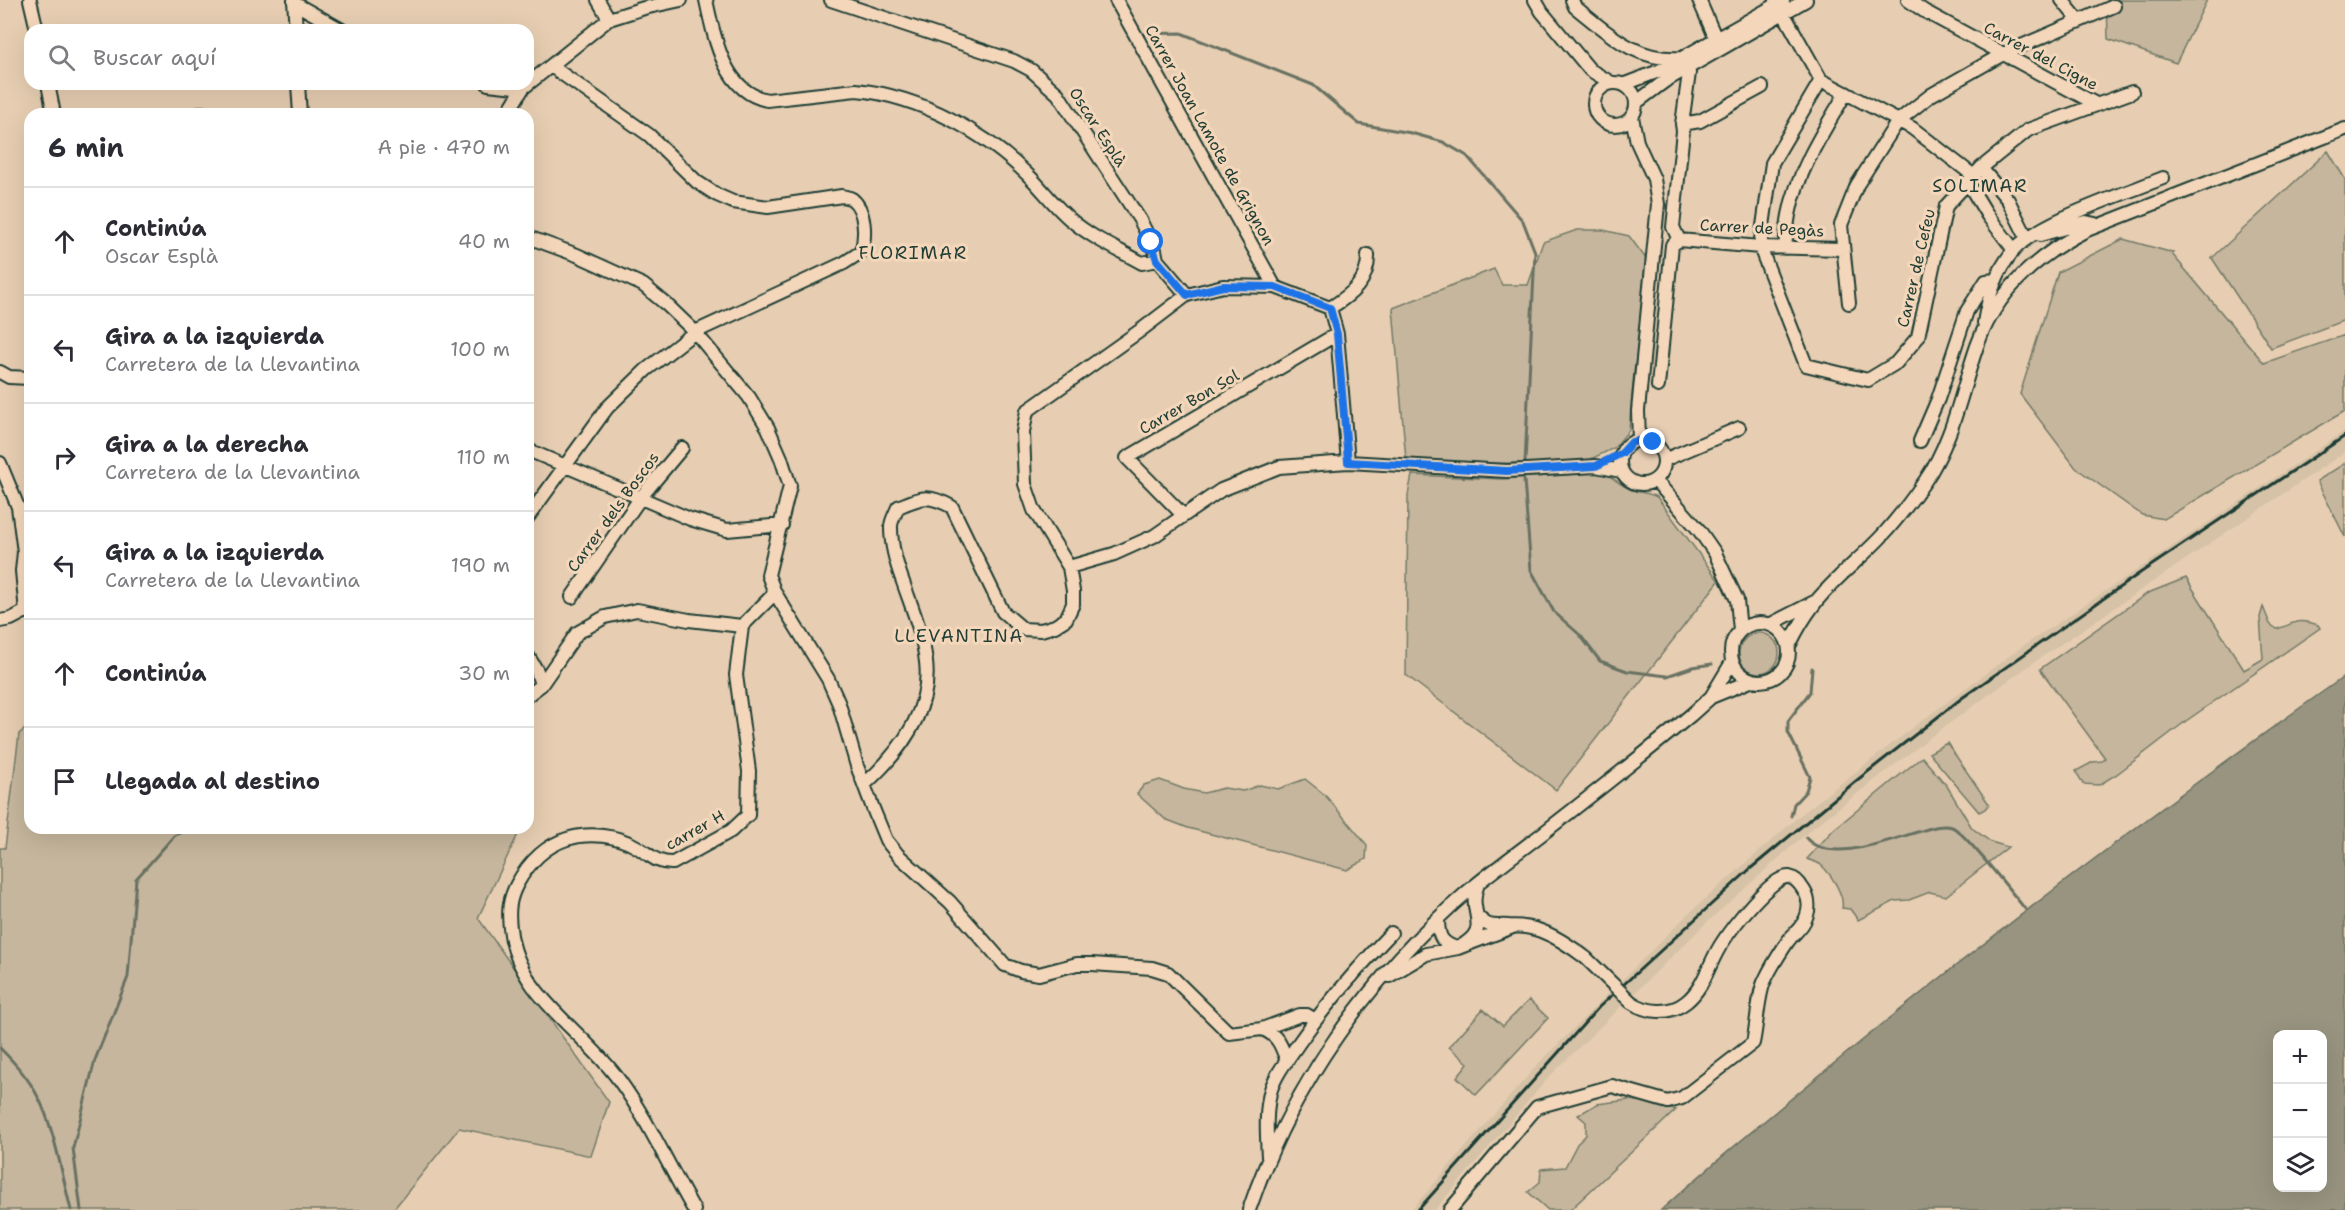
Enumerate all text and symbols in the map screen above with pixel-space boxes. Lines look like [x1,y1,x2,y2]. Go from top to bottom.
street label: Carrer del Cigne [1980,17,2102,95]
street label: Carrer Joan Lamote de Grignon [1140,21,1280,249]
search box [24,24,534,90]
icon: search [45,41,78,74]
text: Buscar aquí [93,43,216,72]
street label: Oscar Esplà [1065,83,1131,171]
text: 6 min [48,130,124,165]
text: A pie · 470 m [377,134,510,160]
district label: SOLIMAR [1932,174,2028,198]
street label: Carrer de Cefeu [1892,207,1940,329]
text: Continúa [105,214,207,243]
street label: Carrer de Pegàs [1699,214,1825,242]
icon: ahead [48,225,81,258]
text: 40 m [458,228,510,254]
route start [1137,228,1163,254]
district label: FLORIMAR [858,241,968,265]
text: Oscar Esplà [105,243,218,269]
text: Gira a la izquierda [105,322,324,351]
icon: left [48,333,81,366]
text: 100 m [450,336,510,362]
text: Carretera de la Llevantina [105,351,360,377]
street label: Carrer Bon Sol [1135,365,1243,439]
route end [1639,428,1665,454]
text: Gira a la derecha [105,430,309,459]
icon: right [48,441,81,474]
text: 110 m [456,444,510,470]
street label: Carrer dels Boscos [562,448,664,576]
text: Carretera de la Llevantina [105,459,360,485]
text: Gira a la izquierda [105,538,324,567]
icon: left [48,549,81,582]
text: 190 m [451,552,510,578]
text: Carretera de la Llevantina [105,567,360,593]
district label: LLEVANTINA [894,624,1024,648]
icon: ahead [48,657,81,690]
text: Continúa [105,659,207,688]
text: 30 m [458,660,510,686]
icon: arrive [48,765,81,798]
text: Llegada al destino [105,767,320,796]
street label: carrer H [662,805,728,855]
map controls [2273,1030,2327,1192]
button: + [2273,1030,2327,1084]
button: − [2273,1084,2327,1138]
button: layers [2273,1138,2327,1192]

